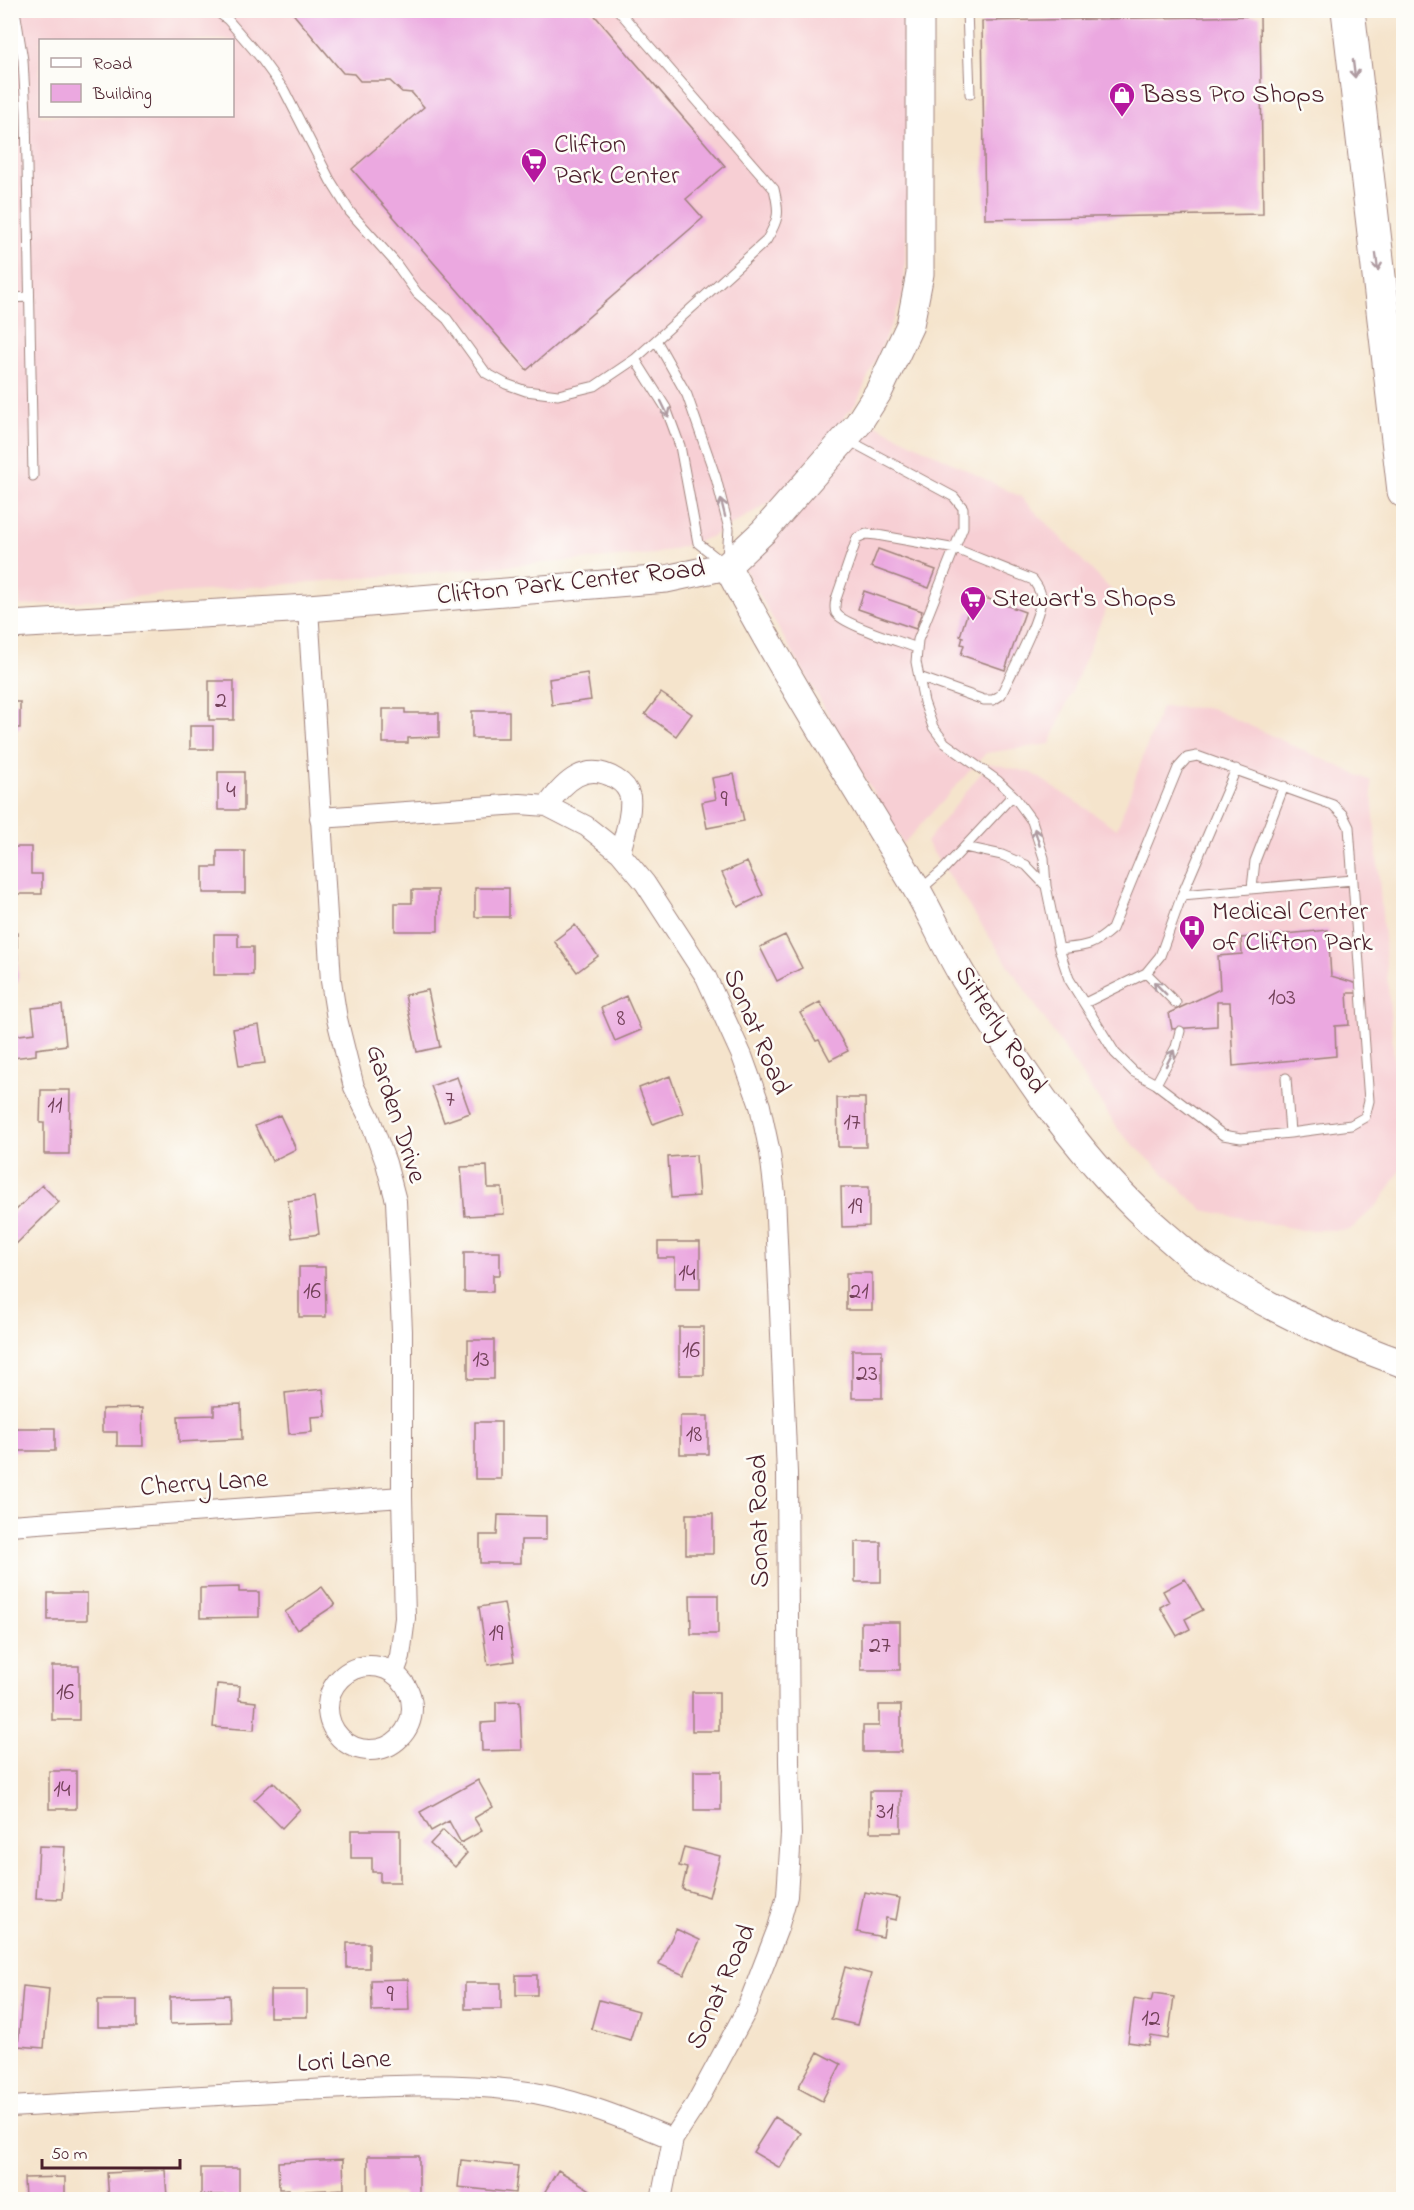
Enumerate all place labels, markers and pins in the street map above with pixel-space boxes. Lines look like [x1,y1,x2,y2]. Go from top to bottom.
place label: Bass Pro Shops [1141,76,1325,115]
shop icon: Bass Pro Shops [1107,80,1137,118]
place label: Clifton Park Center [554,126,680,196]
supermarket icon: Clifton Park Center [519,146,549,184]
place label: Stewart's Shops [992,580,1176,619]
supermarket icon: Stewart's Shops [958,584,988,622]
place label: Medical Center of Clifton Park [1212,893,1373,963]
hospital icon: Medical Center of Clifton Park [1177,913,1207,951]

